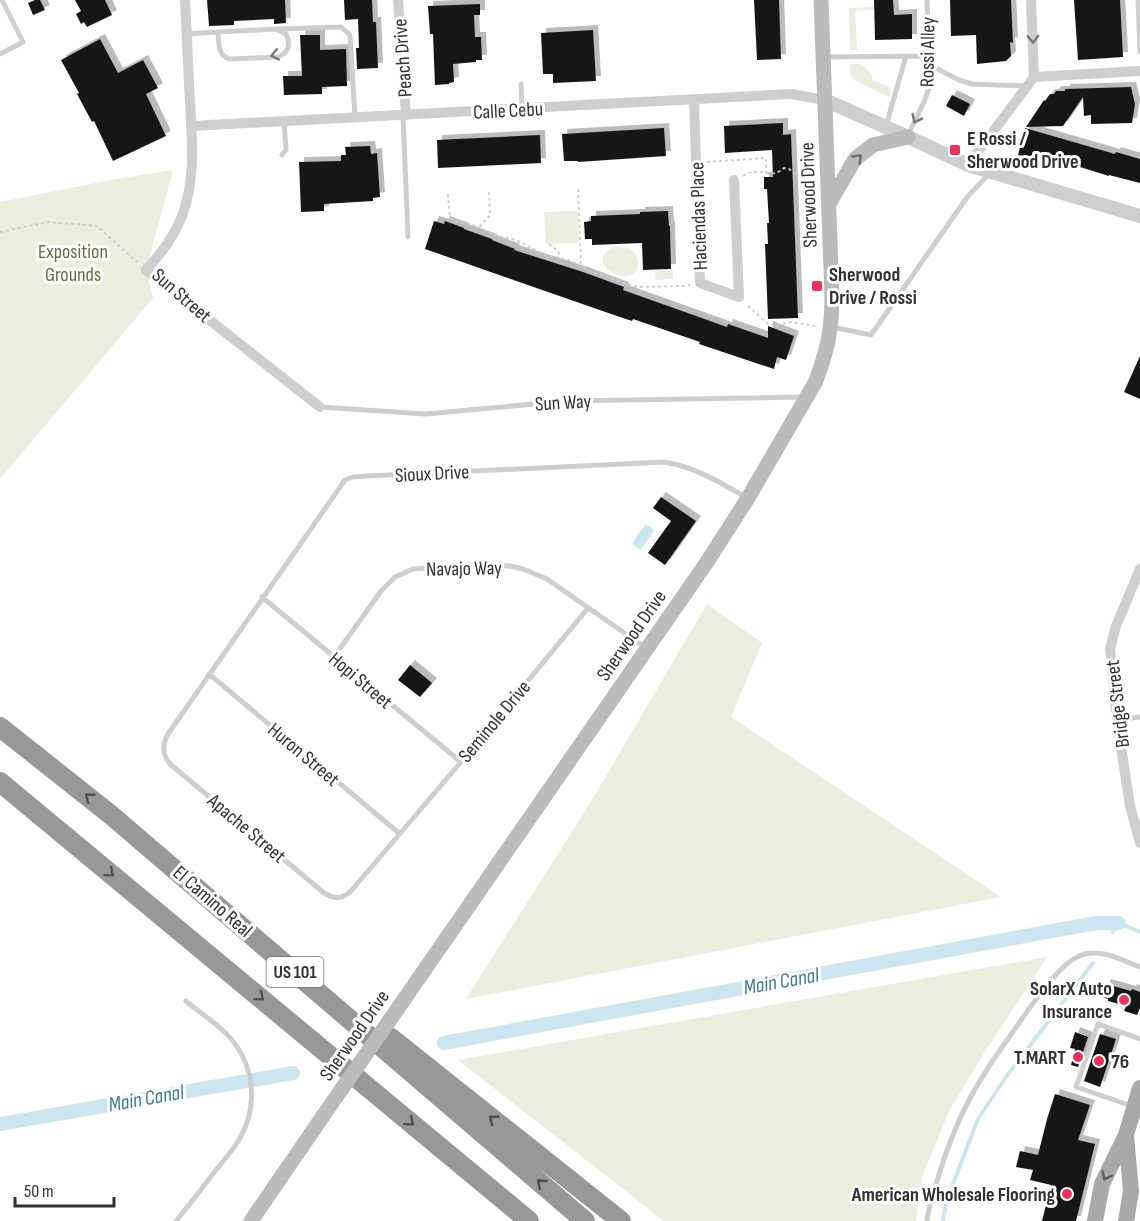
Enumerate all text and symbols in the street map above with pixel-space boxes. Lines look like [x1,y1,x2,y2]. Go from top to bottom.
street label: Rossi Alley [915,16,941,87]
street label: Peach Drive [388,18,418,98]
one-way arrow [1026,34,1039,43]
one-way arrow [271,48,281,61]
street label: Calle Cebu [472,97,544,125]
one-way arrow [912,112,924,123]
place label: E Rossi / Sherwood Drive [967,127,1079,174]
street label: Sherwood Drive [795,142,823,248]
marker: E Rossi / Sherwood Drive [948,143,962,157]
one-way arrow [852,154,862,165]
street label: Haciendas Place [685,161,713,271]
park label: Exposition Grounds [38,240,108,287]
street label: Sun Street [147,263,216,328]
place label: Sherwood Drive / Rossi [829,263,917,310]
marker: Sherwood Drive / Rossi [810,279,824,293]
street label: Sun Way [534,390,592,416]
street label: Sioux Drive [394,460,470,488]
street label: Navajo Way [426,556,502,582]
street label: Sherwood Drive [592,586,672,686]
street label: Hopi Street [324,647,397,714]
street label: Bridge Street [1101,659,1135,749]
street label: Seminole Drive [453,676,536,768]
street label: Huron Street [263,718,344,792]
street label: Apache Street [202,788,290,868]
one-way arrow [85,794,96,805]
street label: El Camino Real [168,861,257,943]
one-way arrow [103,865,114,876]
road number: US 101 [266,957,324,987]
water label: Main Canal [741,962,822,1000]
place label: SolarX Auto Insurance [1030,977,1112,1024]
street label: Sherwood Drive [315,986,395,1086]
one-way arrow [253,990,264,1001]
marker: SolarX Auto Insurance [1117,993,1131,1007]
place label: T.MART [1014,1046,1066,1070]
marker: T.MART [1071,1050,1085,1064]
place label: 76 [1111,1050,1129,1074]
marker: 76 [1092,1054,1106,1068]
water label: Main Canal [106,1079,187,1117]
one-way arrow [403,1115,414,1126]
one-way arrow [489,1116,500,1127]
scale bar [15,1170,114,1208]
one-way arrow [1101,1170,1113,1181]
one-way arrow [537,1179,548,1190]
text: 50 m [24,1181,54,1202]
place label: American Wholesale Flooring [851,1183,1056,1207]
marker: American Wholesale Flooring [1060,1187,1074,1201]

